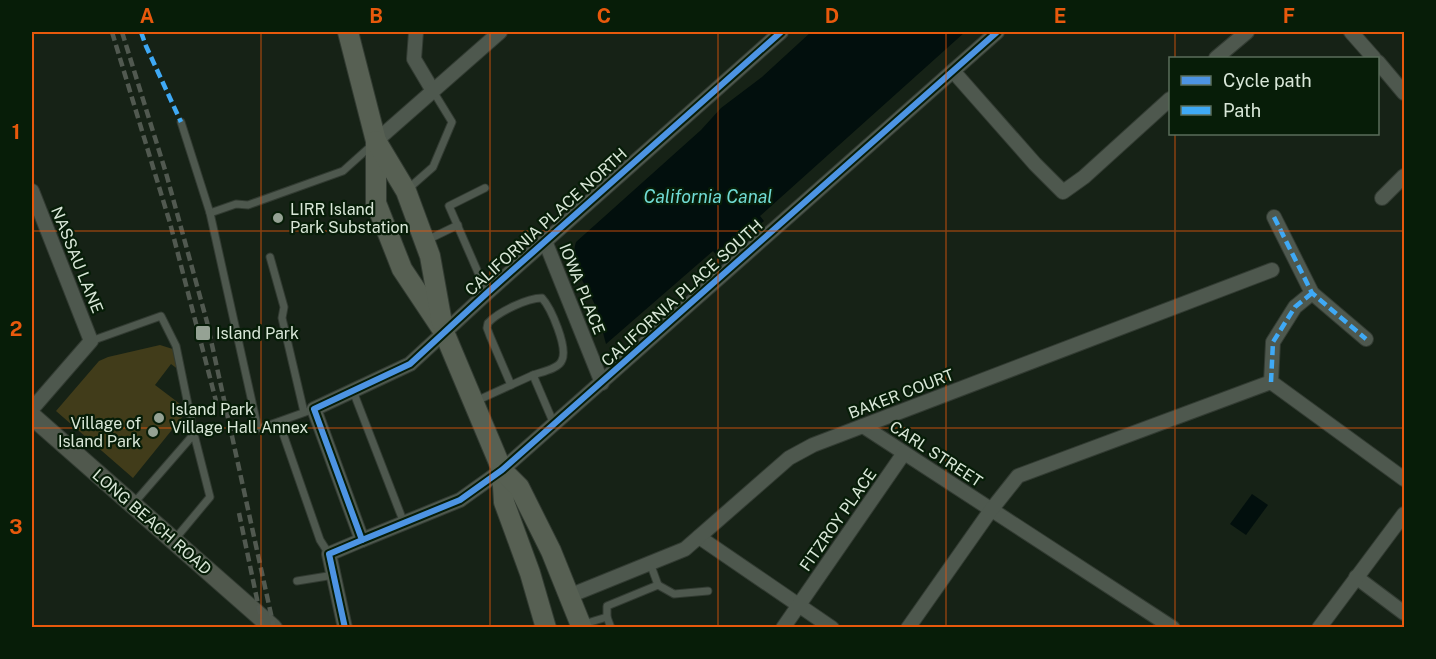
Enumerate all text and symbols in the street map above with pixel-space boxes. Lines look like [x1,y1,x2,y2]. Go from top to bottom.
text: A [140,4,154,28]
text: B [369,4,383,28]
text: C [597,4,611,28]
text: D [825,4,839,28]
text: E [1054,4,1066,28]
text: F [1283,4,1295,28]
legend [1169,57,1379,135]
text: Cycle path [1223,70,1312,91]
text: Path [1223,100,1261,121]
text: 1 [12,120,20,144]
street label: CALIFORNIA PLACE NORTH [461,144,631,300]
water label: California Canal [643,186,773,207]
place label: LIRR Island Park Substation [290,200,409,237]
street label: NASSAU LANE [47,204,107,316]
marker: LIRR Island Park Substation [271,211,285,225]
street label: CALIFORNIA PLACE SOUTH [598,216,766,370]
street label: IOWA PLACE [555,241,609,337]
text: 2 [10,317,22,341]
marker: Island Park [194,324,212,342]
place label: Island Park [216,324,299,343]
street label: BAKER COURT [846,365,957,423]
place label: Island Park Village Hall Annex [171,400,308,437]
marker: Island Park Village Hall Annex [152,411,166,425]
place label: Village of Island Park [58,414,141,451]
street label: CARL STREET [886,417,986,491]
marker: Village of Island Park [146,425,160,439]
street label: LONG BEACH ROAD [89,465,215,579]
street label: FITZROY PLACE [796,465,880,575]
text: 3 [9,515,23,539]

